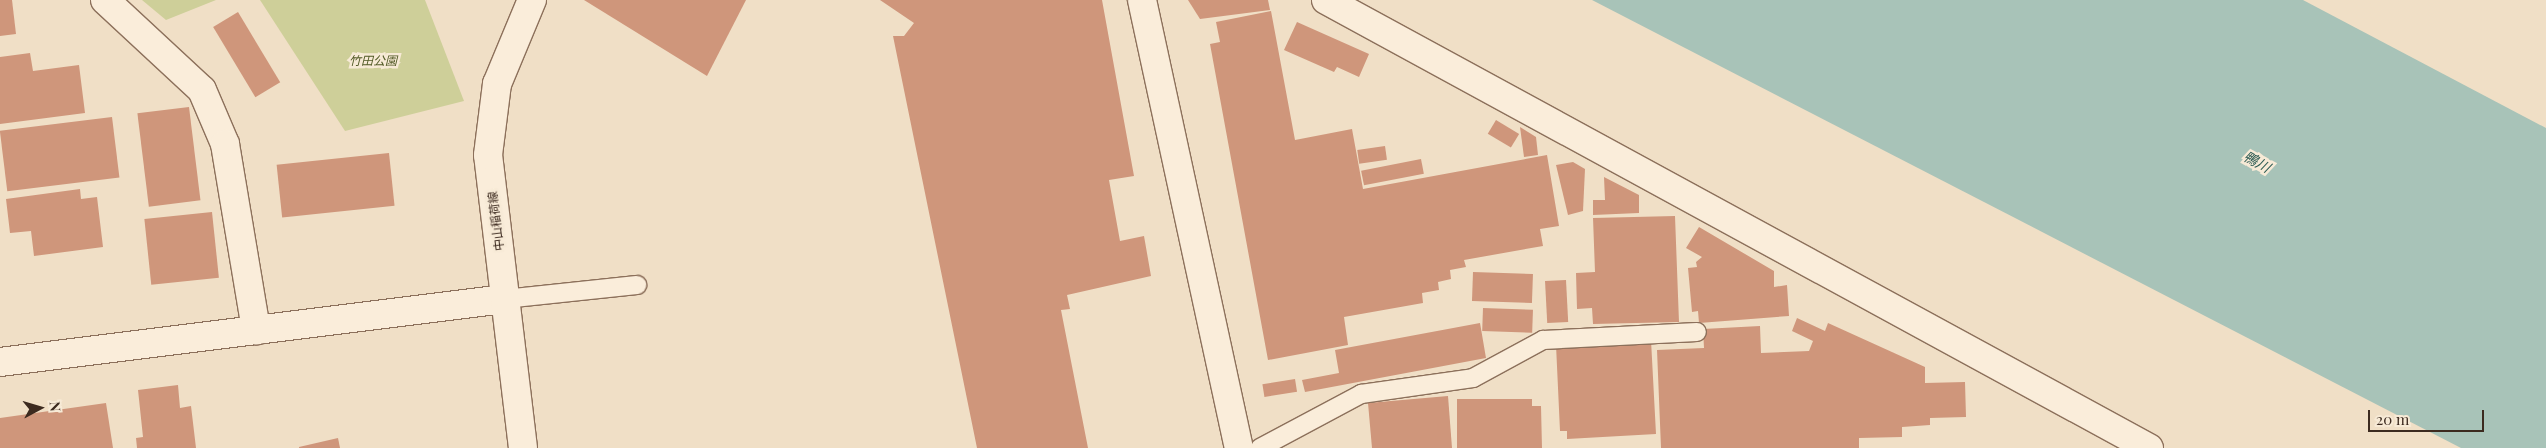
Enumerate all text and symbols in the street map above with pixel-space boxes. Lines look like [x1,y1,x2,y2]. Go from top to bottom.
park label: 竹田公園 [349,54,397,68]
water label: 鴨川 [2241,148,2273,176]
street label: 中山稲荷線 [485,190,507,252]
north arrow [15,383,65,433]
text: N [45,400,65,412]
scale bar [2371,400,2487,432]
text: 20 m [2376,409,2409,429]

